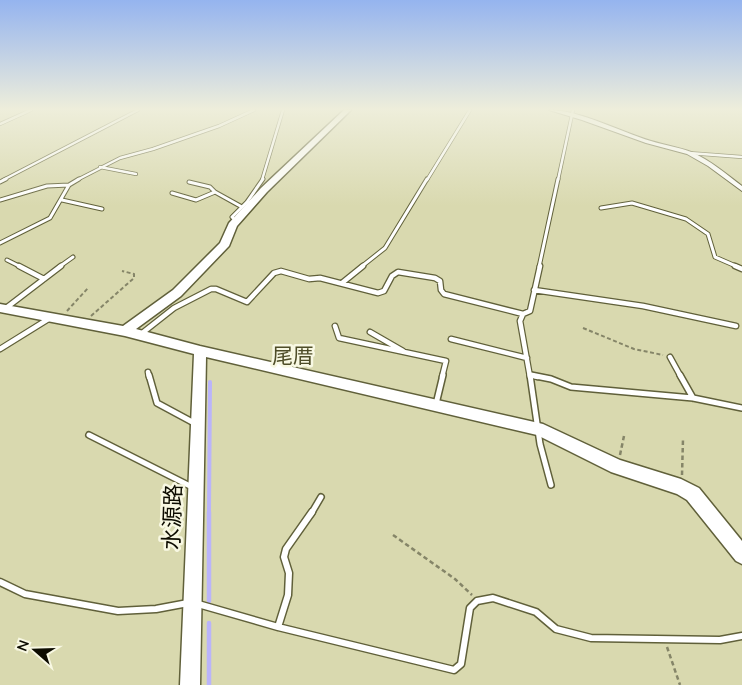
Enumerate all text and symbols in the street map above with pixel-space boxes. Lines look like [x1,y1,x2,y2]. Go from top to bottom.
district label: 尾厝 [272,342,314,368]
street label: 水源路 [157,484,187,550]
north arrow [10,625,60,675]
text: N [13,638,33,654]

